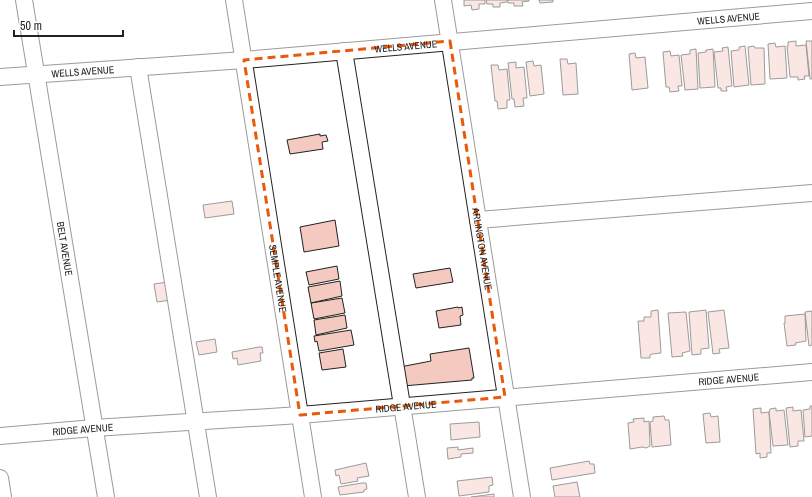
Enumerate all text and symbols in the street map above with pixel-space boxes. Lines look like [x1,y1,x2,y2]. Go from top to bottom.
street label: WELLS AVENUE [697,9,760,27]
scale bar [14,12,123,38]
text: 50 m [20,18,42,34]
street label: WELLS AVENUE [374,37,438,55]
street label: WELLS AVENUE [51,63,115,80]
street label: ARLINGTON AVENUE [469,206,495,291]
street label: BELT AVENUE [54,221,76,277]
street label: SEMPLE AVENUE [266,244,290,313]
street label: RIDGE AVENUE [698,370,760,388]
street label: RIDGE AVENUE [375,397,437,415]
street label: RIDGE AVENUE [52,420,114,438]

